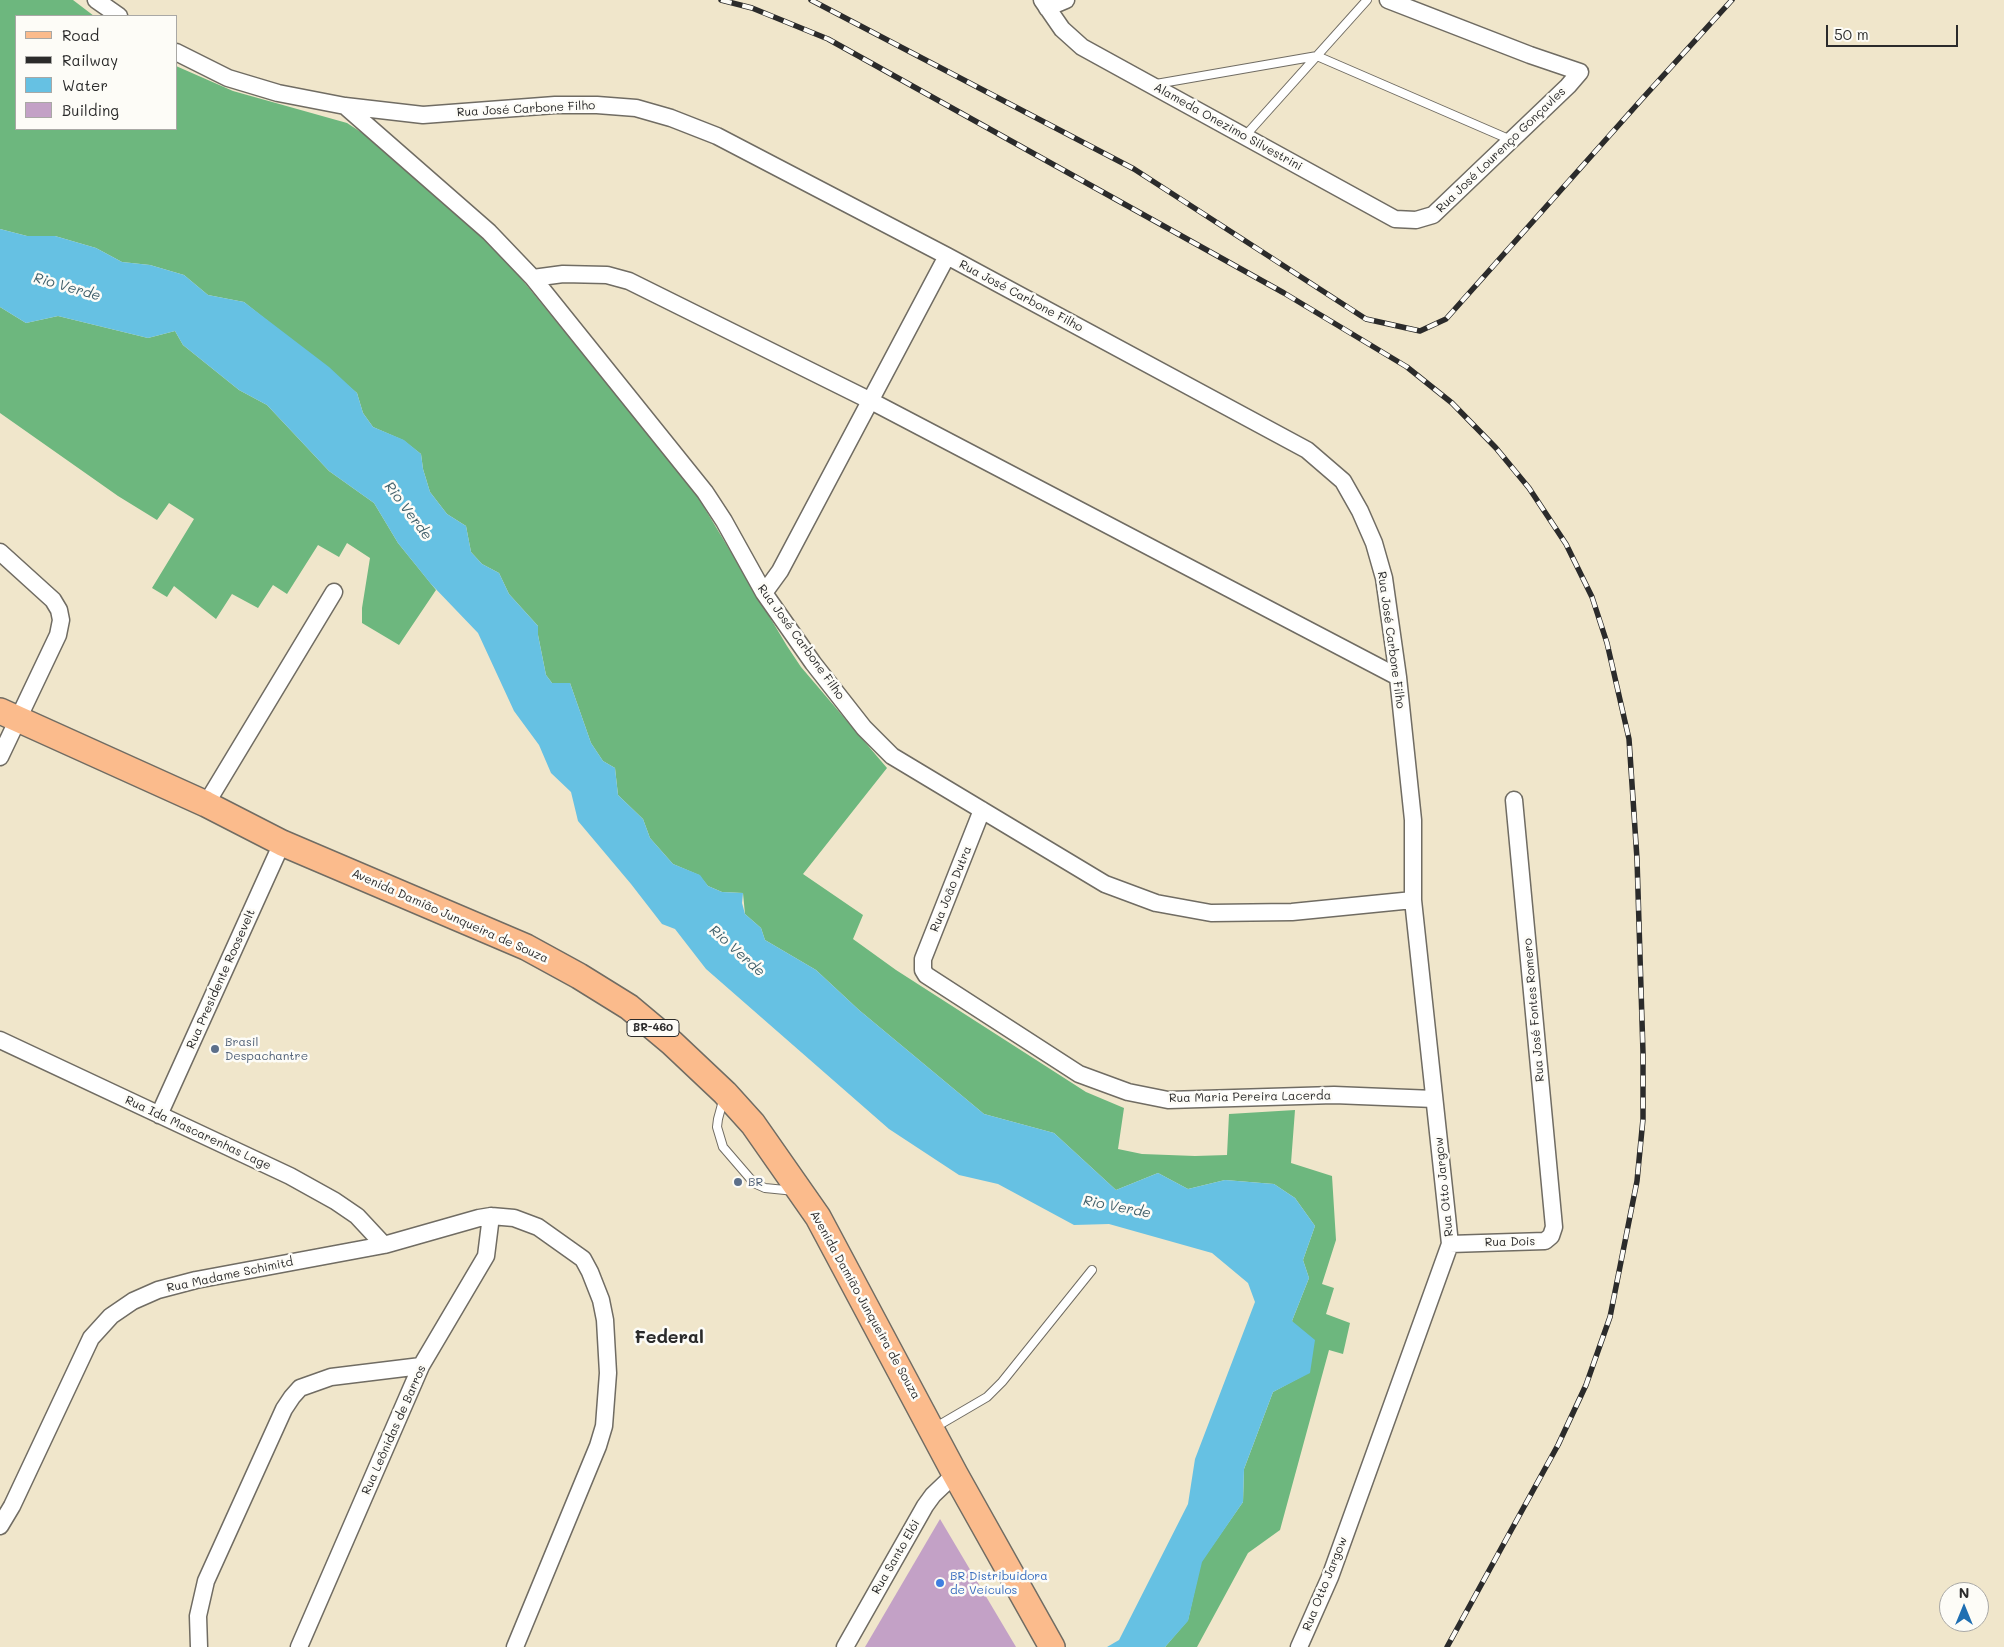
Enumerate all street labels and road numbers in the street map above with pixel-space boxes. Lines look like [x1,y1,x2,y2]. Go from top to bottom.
street label: Alameda Onezimo Silvestrini [1151,80,1305,174]
street label: Rua José Lourenço Gonçavles [1433,84,1569,216]
street label: Rua José Carbone Filho [457,98,595,120]
street label: Rua José Carbone Filho [957,257,1085,335]
street label: Rua José Carbone Filho [1374,570,1408,710]
street label: Rua José Carbone Filho [755,582,847,702]
street label: Rua João Dutra [927,844,975,934]
street label: Avenida Damião Junqueira de Souza [350,866,550,966]
street label: Rua Presidente Roosevelt [184,907,258,1051]
street label: Rua José Fontes Romero [1521,938,1547,1082]
road number: BR-460 [627,1020,679,1036]
street label: Rua Maria Pereira Lacerda [1169,1088,1331,1106]
street label: Rua Ida Mascarenhas Lage [123,1093,273,1173]
street label: Rua Otto Jargow [1432,1136,1456,1238]
street label: Avenida Damião Junqueira de Souza [807,1208,923,1402]
street label: Rua Dois [1485,1234,1535,1250]
street label: Rua Madame Schimitd [165,1255,295,1295]
street label: Rua Leônidas de Barros [359,1363,429,1497]
street label: Rua Santo Elói [869,1517,923,1597]
street label: Rua Otto Jargow [1300,1535,1350,1633]

